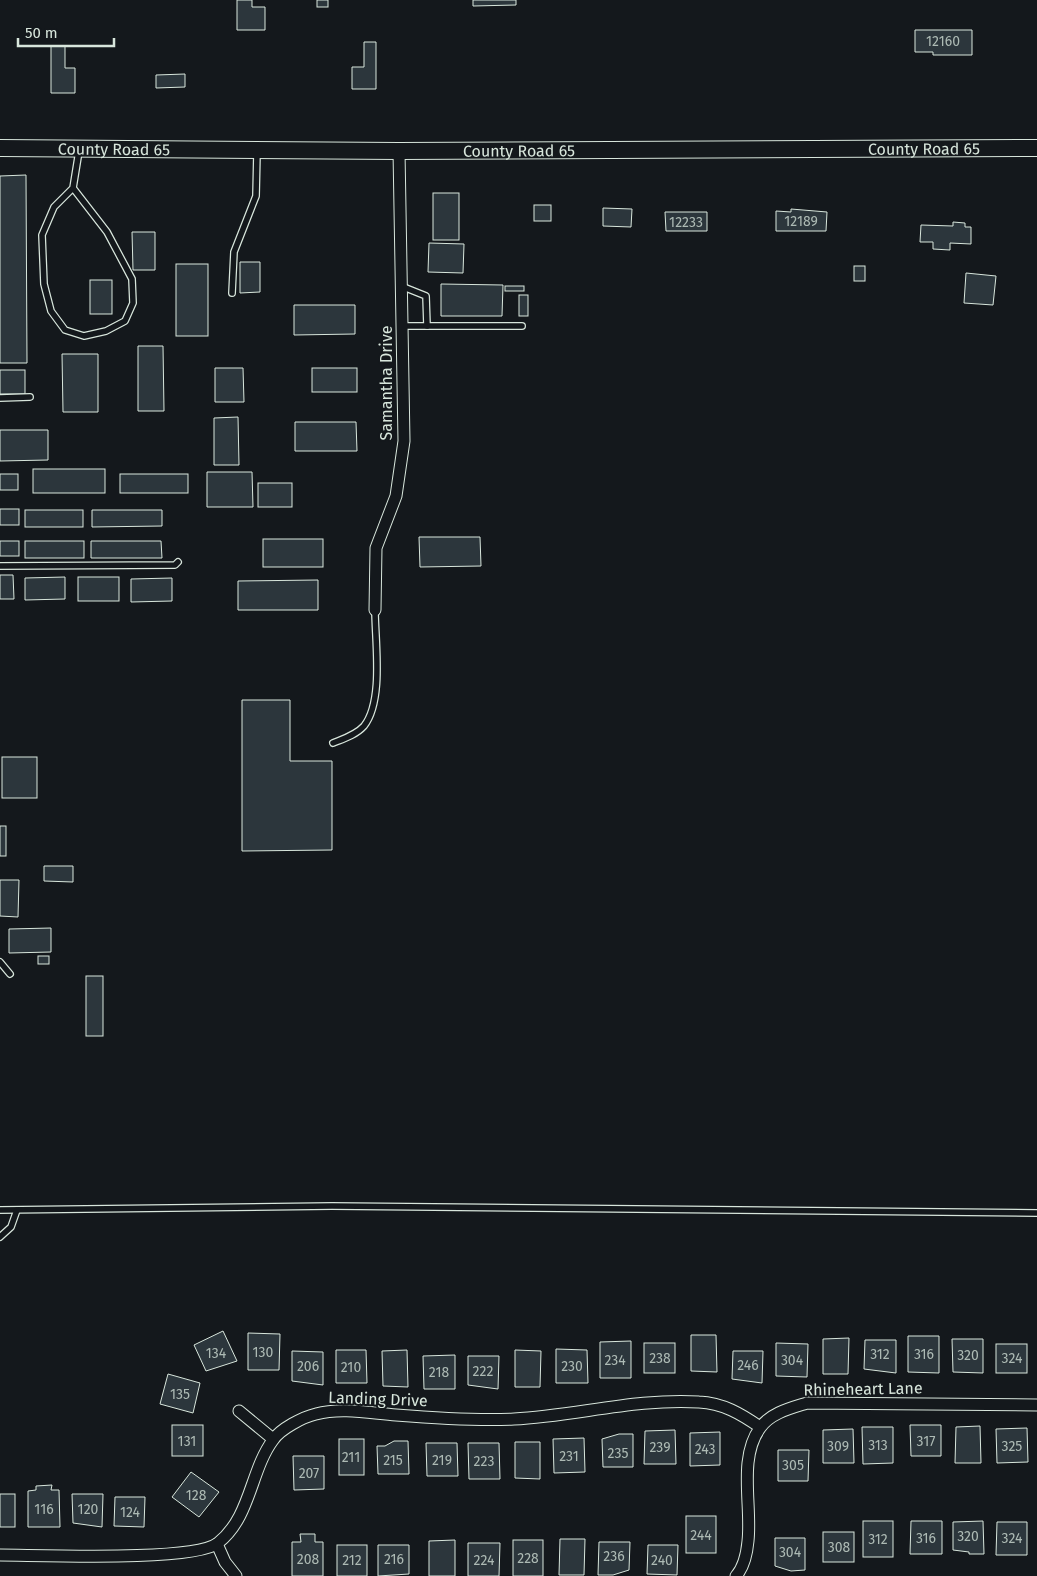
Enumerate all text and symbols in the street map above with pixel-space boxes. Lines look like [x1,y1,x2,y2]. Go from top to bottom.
scale bar [18,15,114,47]
text: 50 m [25,24,58,42]
house number: 12160 [926,33,960,50]
street label: County Road 65 [58,139,170,159]
street label: County Road 65 [868,139,980,158]
street label: County Road 65 [463,141,575,160]
house number: 12189 [784,213,818,230]
house number: 12233 [669,214,703,231]
street label: Samantha Drive [377,326,396,440]
house number: 130 [253,1344,274,1361]
house number: 134 [206,1345,227,1362]
house number: 312 [870,1346,890,1363]
house number: 316 [914,1346,934,1363]
house number: 320 [957,1347,979,1364]
house number: 238 [649,1350,671,1367]
house number: 324 [1002,1350,1023,1367]
house number: 234 [604,1352,626,1369]
house number: 304 [781,1352,804,1369]
house number: 246 [737,1357,759,1374]
house number: 206 [297,1358,319,1375]
house number: 230 [561,1358,583,1375]
house number: 210 [341,1359,361,1376]
house number: 222 [473,1363,493,1380]
house number: 218 [429,1364,449,1381]
street label: Rhineheart Lane [803,1378,923,1400]
house number: 135 [170,1386,190,1403]
street label: Landing Drive [328,1388,428,1410]
house number: 131 [178,1433,196,1450]
house number: 317 [917,1433,935,1450]
house number: 313 [868,1437,888,1454]
house number: 309 [827,1438,849,1455]
house number: 325 [1002,1438,1022,1455]
house number: 239 [649,1439,671,1456]
house number: 243 [695,1441,715,1458]
house number: 235 [608,1445,628,1462]
house number: 231 [559,1448,579,1465]
house number: 211 [342,1449,360,1466]
house number: 215 [383,1452,403,1469]
house number: 219 [432,1452,452,1469]
house number: 223 [474,1453,494,1470]
house number: 305 [782,1457,804,1474]
house number: 207 [299,1465,319,1482]
house number: 128 [186,1487,207,1504]
house number: 116 [34,1501,54,1518]
house number: 120 [78,1501,99,1518]
house number: 124 [120,1504,141,1521]
house number: 244 [690,1527,712,1544]
house number: 320 [957,1528,979,1545]
house number: 316 [916,1530,936,1547]
house number: 324 [1002,1530,1023,1547]
house number: 312 [868,1531,888,1548]
house number: 308 [828,1539,851,1556]
house number: 304 [779,1544,802,1561]
house number: 236 [603,1548,625,1565]
house number: 228 [517,1550,539,1567]
house number: 208 [297,1551,320,1568]
house number: 216 [384,1551,404,1568]
house number: 212 [342,1552,362,1569]
house number: 224 [474,1552,495,1569]
house number: 240 [651,1552,673,1569]

